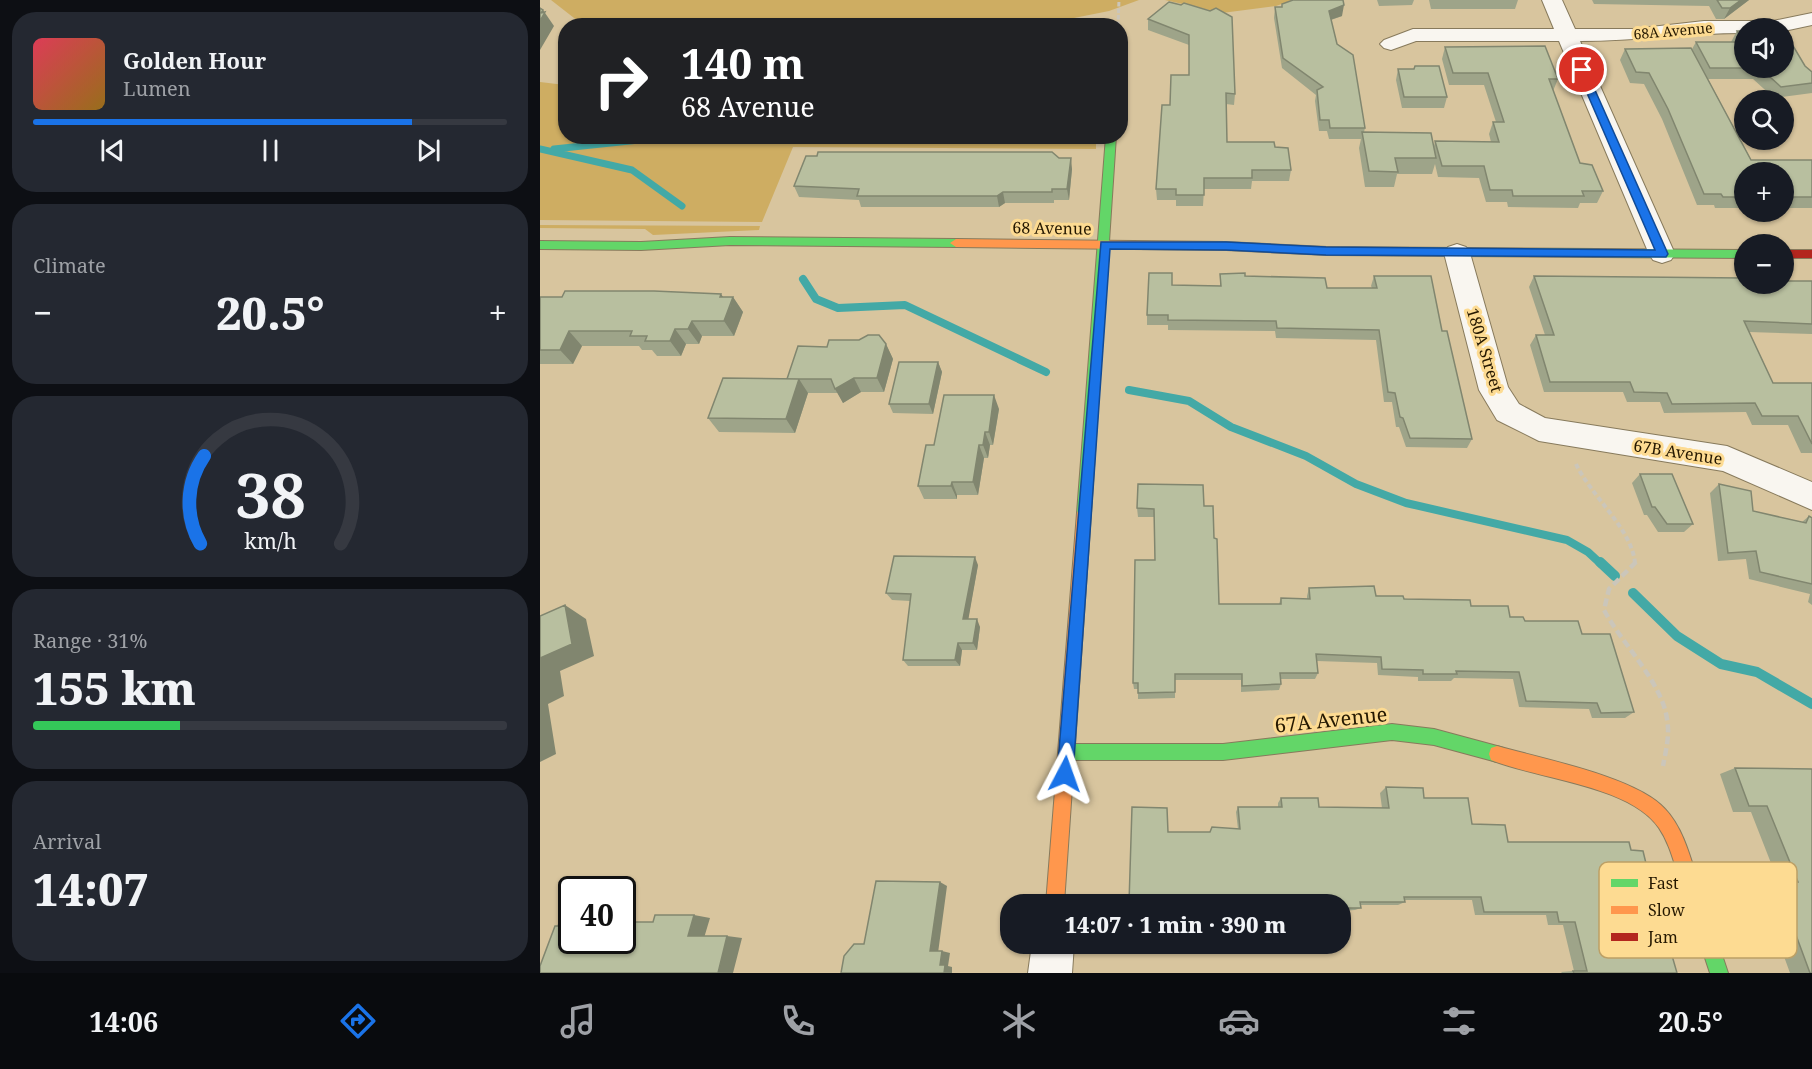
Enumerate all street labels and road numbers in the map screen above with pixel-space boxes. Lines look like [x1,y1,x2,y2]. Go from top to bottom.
street label: 68A Avenue [1633,18,1713,43]
street label: 68 Avenue [1012,216,1092,240]
street label: 180A Street [1462,305,1508,395]
street label: 67B Avenue [1632,434,1724,470]
street label: 67A Avenue [1273,700,1389,739]

